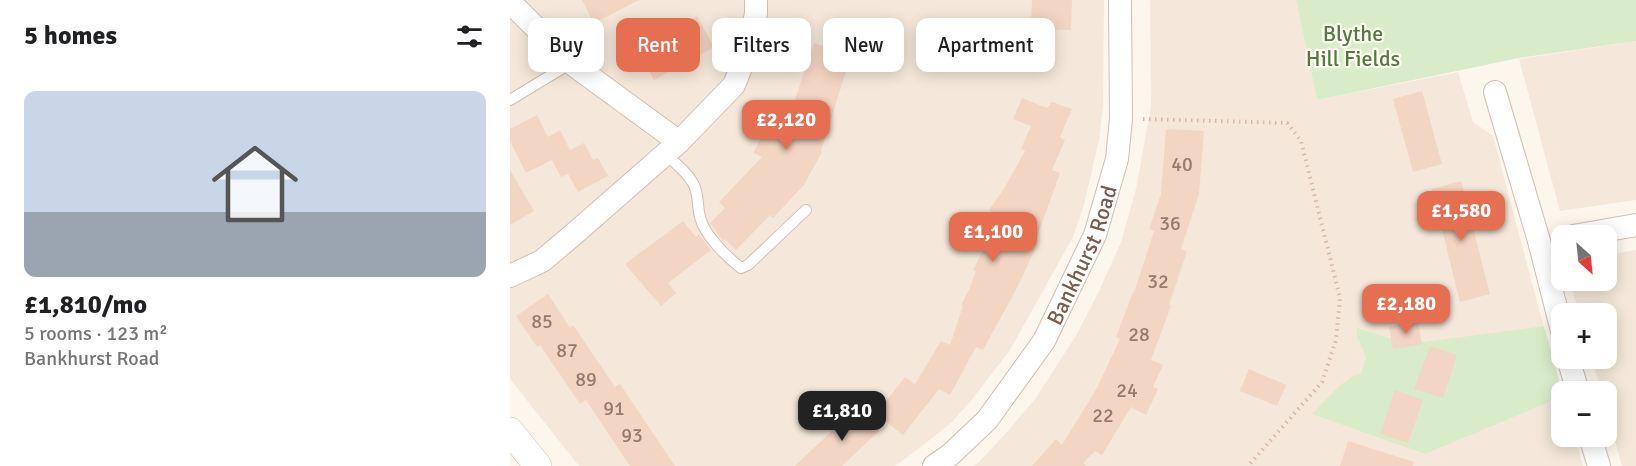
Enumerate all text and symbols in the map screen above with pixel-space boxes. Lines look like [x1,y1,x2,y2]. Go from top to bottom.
chip: Buy [528,18,604,72]
chip: Rent [616,18,700,72]
chip: Filters [712,18,811,72]
chip: New [823,18,904,72]
chip: Apartment [916,18,1055,72]
text: 5 homes [24,20,117,52]
icon: filters [453,20,486,53]
park label: Blythe Hill Fields [1306,20,1400,72]
pin: £2,120 [737,100,835,151]
text: £2,120 [756,107,816,132]
icon: home [201,130,309,238]
house number: 40 [1171,152,1193,177]
street label: Bankhurst Road [1041,182,1123,329]
pin: £1,580 [1412,191,1510,242]
text: £1,580 [1431,198,1491,223]
house number: 36 [1159,211,1181,236]
pin: £1,100 [944,212,1042,263]
text: £1,100 [963,219,1023,244]
north arrow [1551,225,1617,291]
map controls [1551,225,1617,447]
house number: 32 [1147,269,1169,294]
pin: £2,180 [1357,284,1455,335]
text: £1,810/mo [24,289,147,321]
text: £2,180 [1376,291,1436,316]
button: + [1551,303,1617,369]
house number: 85 [531,309,553,334]
text: 5 rooms · 123 m² [24,321,168,346]
house number: 28 [1128,322,1150,347]
house number: 87 [556,338,578,363]
text: Bankhurst Road [24,346,159,371]
house number: 89 [575,367,597,392]
house number: 24 [1116,378,1138,403]
button: − [1551,381,1617,447]
pin: £1,810 [793,391,891,442]
house number: 91 [603,396,625,421]
text: £1,810 [812,398,872,423]
house number: 22 [1092,403,1114,428]
house number: 93 [621,423,643,448]

